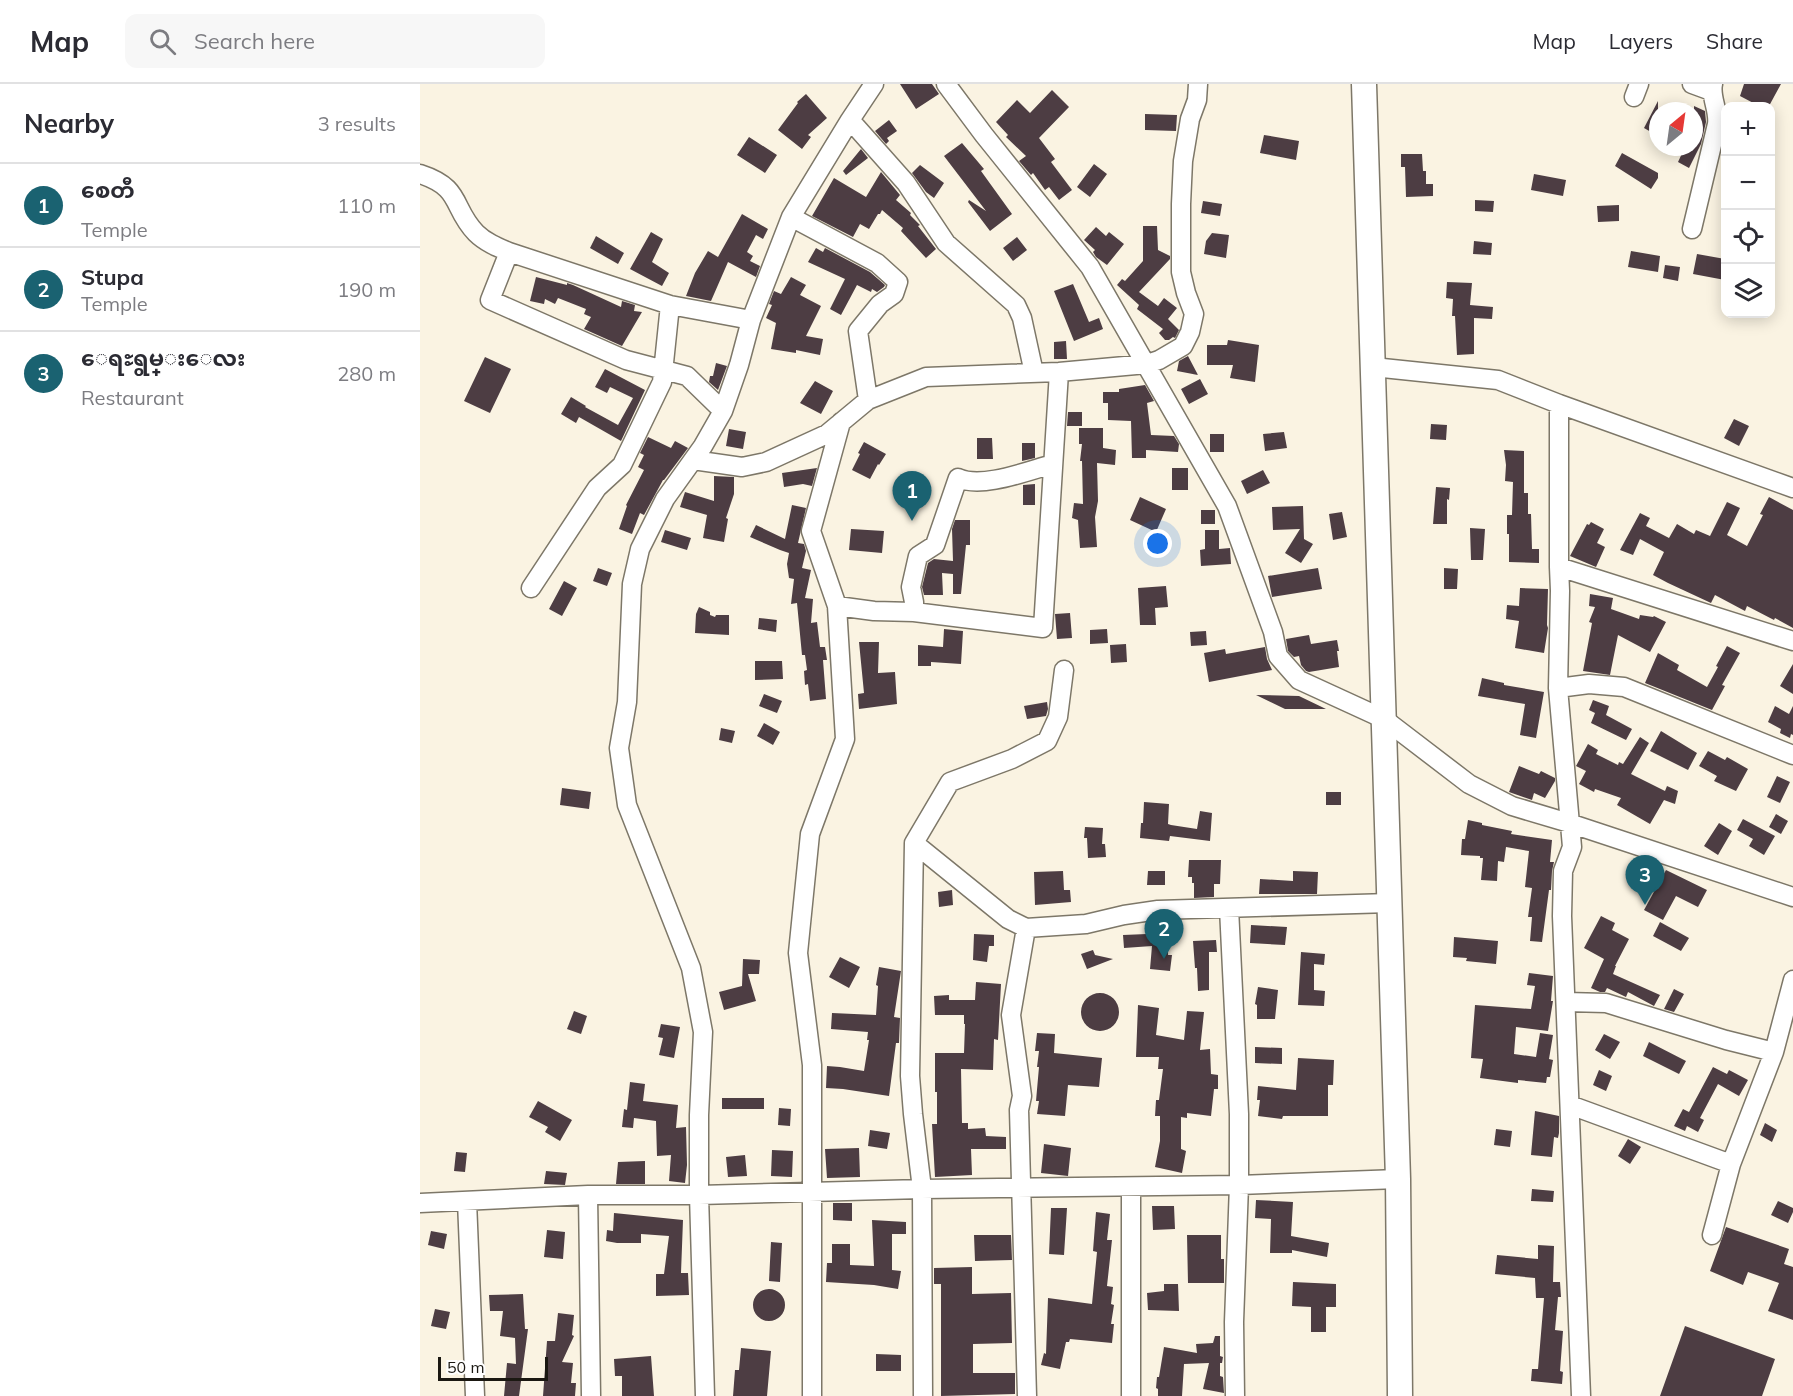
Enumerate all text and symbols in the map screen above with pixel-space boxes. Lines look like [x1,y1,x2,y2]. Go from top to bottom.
search box [125,14,545,68]
text: Map [30,24,89,59]
icon: search [146,25,179,58]
text: Search here [194,27,315,55]
text: Map [1533,28,1576,54]
text: Layers [1609,28,1673,54]
text: Share [1706,28,1763,54]
north arrow [1649,102,1703,156]
map controls [1721,102,1775,318]
button: + [1721,102,1775,156]
text: Nearby [24,107,114,140]
text: 3 results [318,111,396,136]
button: − [1721,156,1775,210]
text: စေတီ [81,176,135,204]
text: 1 [38,193,50,218]
text: 110 m [337,193,396,218]
button: locate [1721,210,1775,264]
text: Temple [81,217,148,242]
text: Stupa [81,263,144,291]
button: layers [1721,264,1775,318]
text: 2 [38,277,50,302]
text: 190 m [337,277,396,302]
text: Temple [81,291,148,316]
text: ေရႊရွမ္းေလး [81,344,245,372]
text: 3 [38,361,50,386]
text: 280 m [337,361,396,386]
text: Restaurant [81,385,184,410]
pin: 1 [892,472,932,521]
your location [1143,529,1172,558]
pin: 3 [1626,856,1664,905]
pin: 2 [1144,910,1184,959]
scale bar [438,1354,548,1382]
text: 50 m [447,1357,484,1377]

